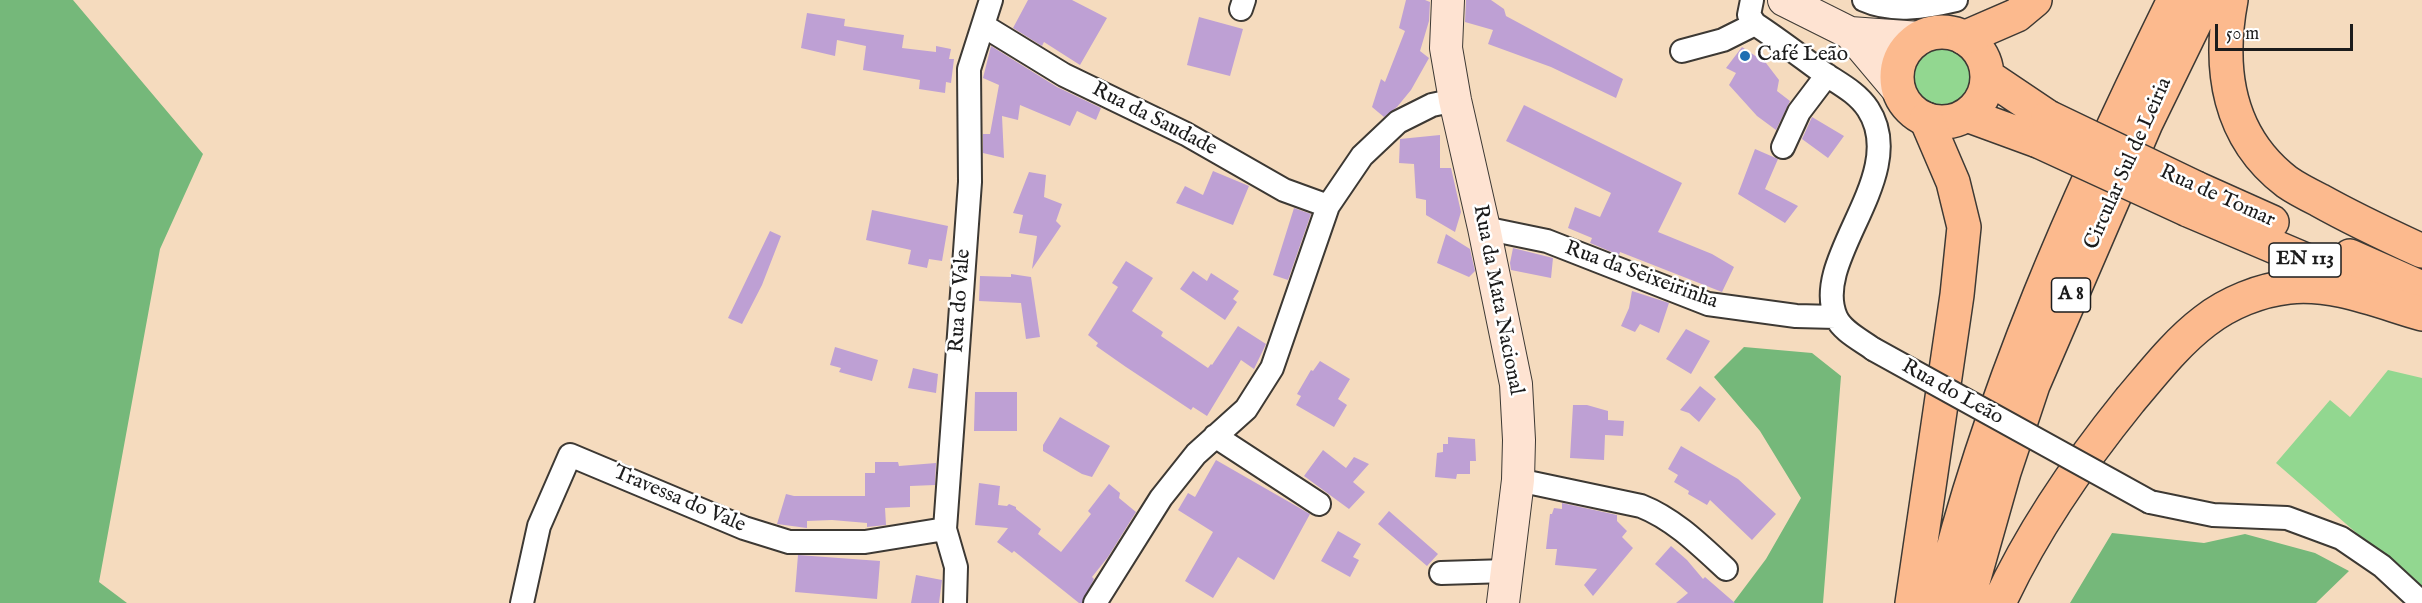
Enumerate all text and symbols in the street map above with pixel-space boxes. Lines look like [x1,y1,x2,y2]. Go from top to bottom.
scale bar [2218,12,2356,50]
text: 50 m [2226,23,2259,46]
place label: Café Leão [1757,43,1848,69]
marker: Café Leão [1738,49,1752,63]
street label: Circular Sul de Leiria [2080,74,2178,254]
street label: Rua da Saudade [1087,78,1221,162]
street label: Rua de Tomar [2155,160,2279,234]
street label: Rua da Mata Nacional [1466,203,1528,397]
street label: Rua da Seixeirinha [1561,237,1721,315]
road number: EN 113 [2269,243,2341,277]
street label: Rua do Vale [945,248,977,354]
road number: A 8 [2052,278,2090,312]
street label: Rua do Leão [1897,355,2007,431]
street label: Travessa do Vale [609,461,749,539]

